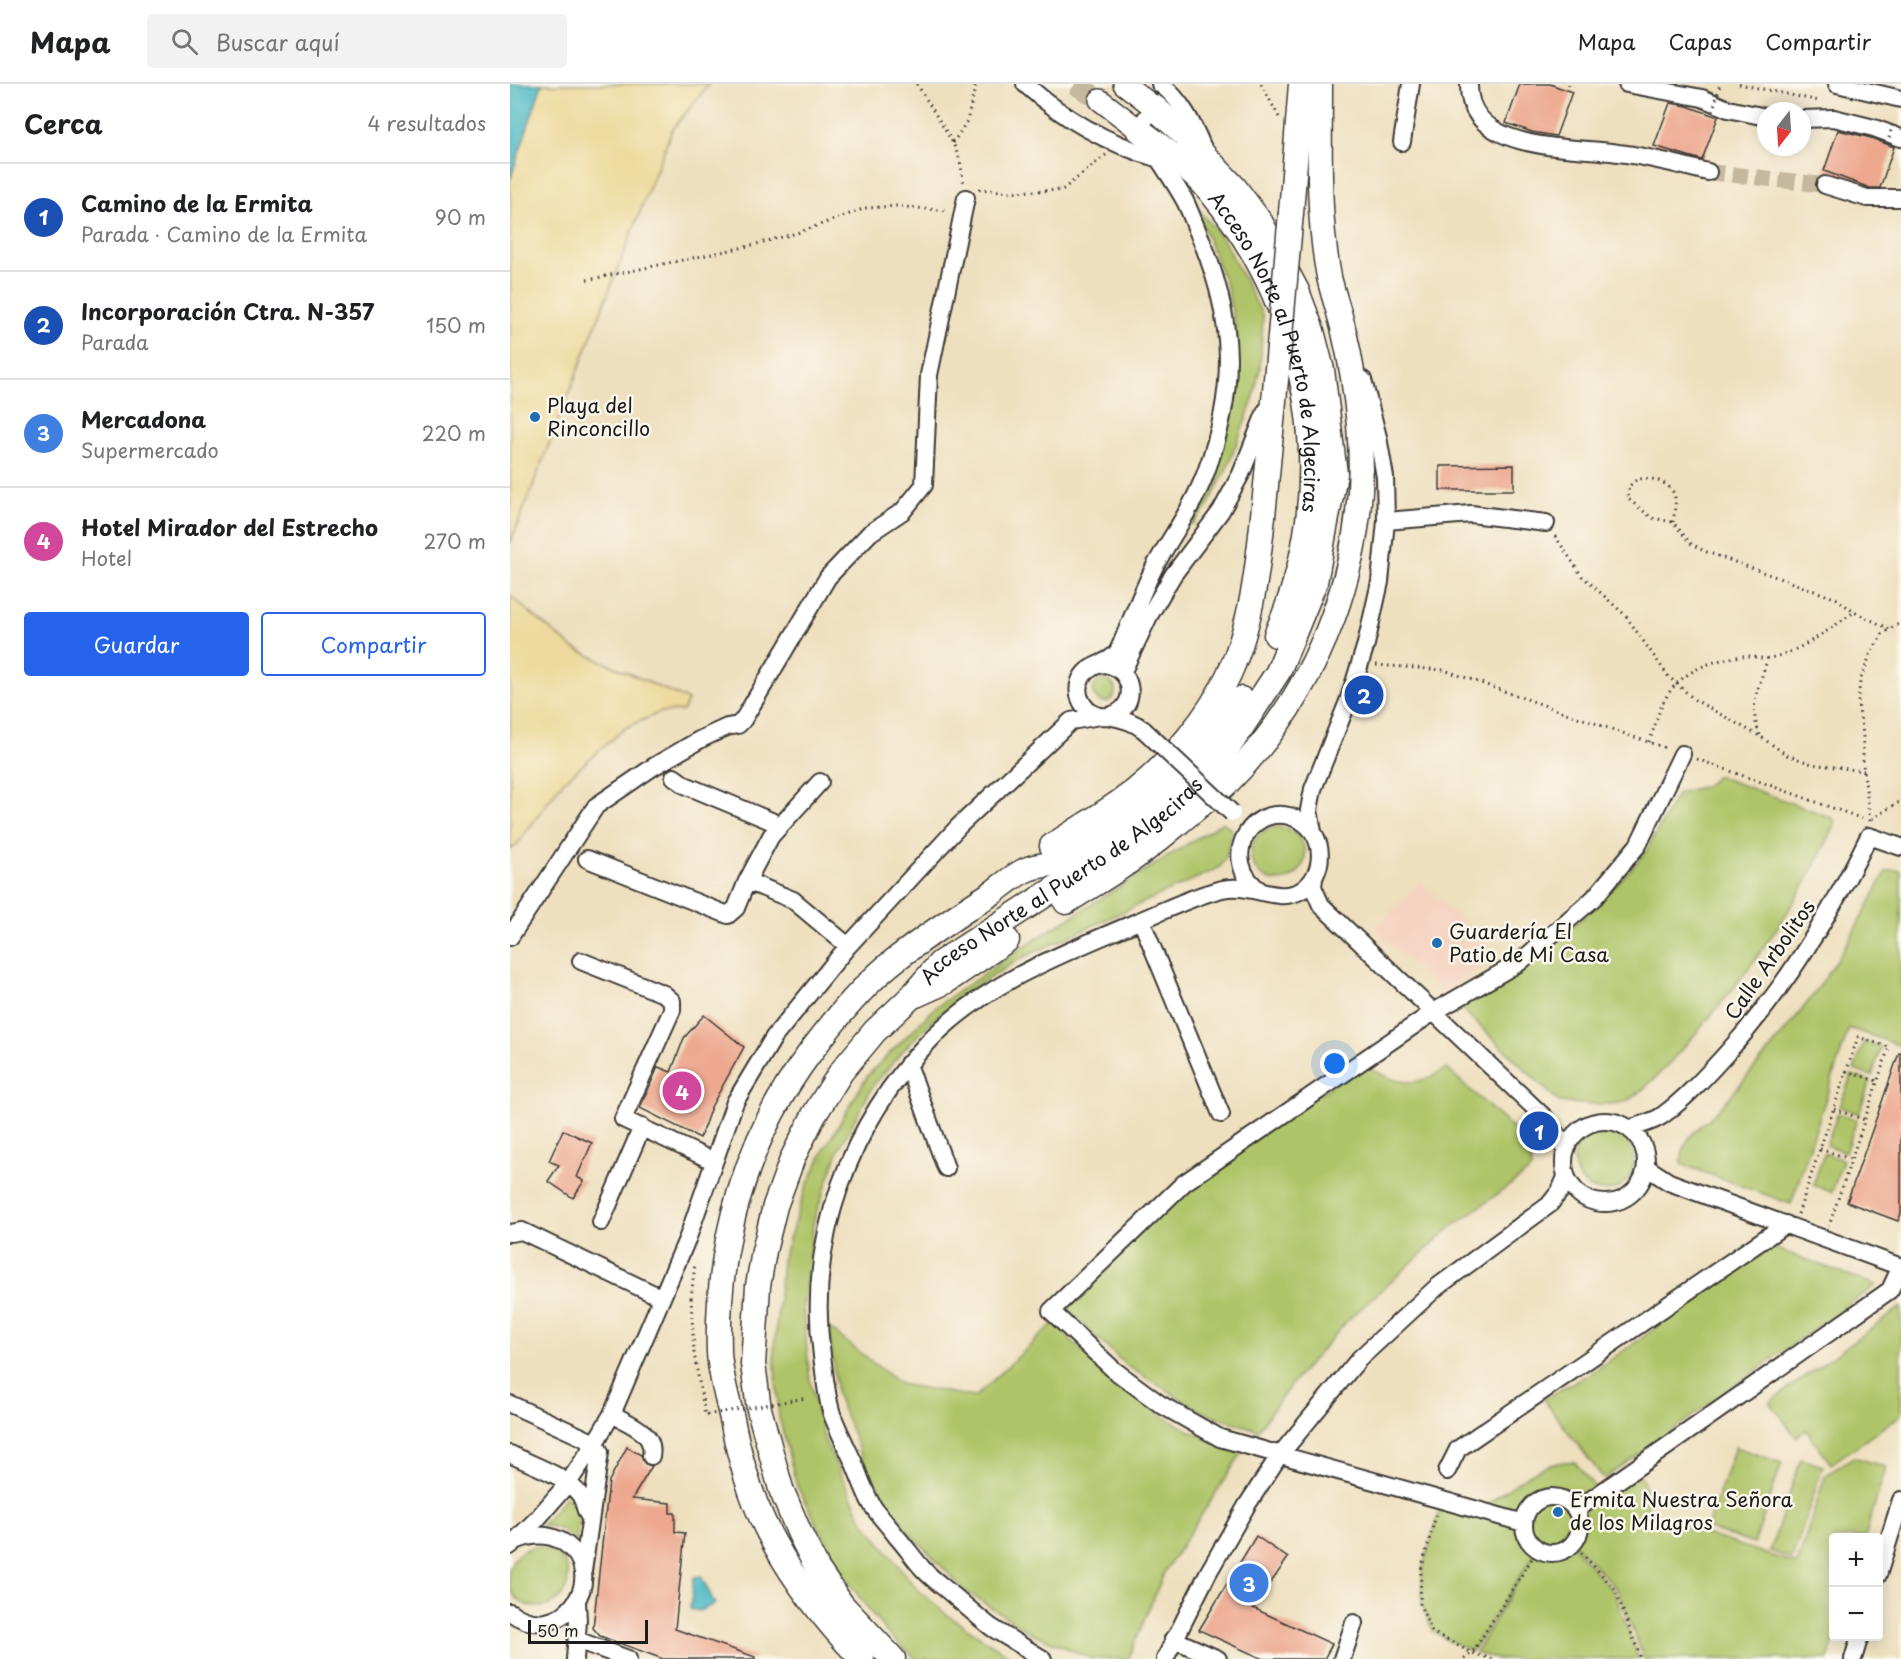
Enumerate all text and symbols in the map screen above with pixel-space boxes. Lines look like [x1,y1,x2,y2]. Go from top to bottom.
search box [147,14,567,68]
text: Mapa [30,20,111,63]
icon: search [168,25,201,58]
text: Buscar aquí [216,25,340,58]
text: Mapa [1578,25,1636,57]
text: Capas [1669,25,1732,57]
text: Compartir [1765,25,1871,57]
north arrow [1757,102,1811,156]
text: Cerca [24,104,103,143]
text: 4 resultados [368,108,486,138]
street label: Acceso Norte al Puerto de Algeciras [1202,184,1327,514]
text: Camino de la Ermita [81,186,313,219]
text: 1 [39,202,48,232]
text: 90 m [435,202,486,232]
text: Parada · Camino de la Ermita [81,219,367,249]
text: Incorporación Ctra. N-357 [81,294,374,327]
text: 2 [36,310,51,340]
text: 150 m [426,310,486,340]
text: Parada [81,327,149,357]
place label: Playa del Rinconcillo [547,390,650,443]
text: Mercadona [81,402,206,435]
marker: Playa del Rinconcillo [528,410,542,424]
text: 3 [37,418,50,448]
text: 220 m [422,418,486,448]
text: Supermercado [81,435,219,465]
text: Hotel Mirador del Estrecho [81,510,378,543]
text: 4 [37,526,50,556]
text: 270 m [423,526,486,556]
text: Hotel [81,543,132,573]
button: Guardar [24,612,249,676]
button: Compartir [261,612,486,676]
pin: 2 [1344,672,1384,718]
street label: Acceso Norte al Puerto de Algeciras [912,770,1209,991]
street label: Calle Arbolitos [1717,893,1822,1026]
place label: Guardería El Patio de Mi Casa [1449,916,1609,969]
marker: Guardería El Patio de Mi Casa [1430,936,1444,950]
your location [1320,1049,1349,1078]
pin: 4 [662,1068,702,1114]
pin: 1 [1520,1108,1558,1154]
place label: Ermita Nuestra Señora de los Milagros [1570,1484,1794,1537]
marker: Ermita Nuestra Señora de los Milagros [1551,1505,1565,1519]
map controls [1829,1533,1883,1641]
button: + [1829,1533,1883,1587]
pin: 3 [1230,1560,1268,1606]
button: − [1829,1587,1883,1641]
scale bar [528,1617,648,1644]
text: 50 m [537,1618,578,1642]

